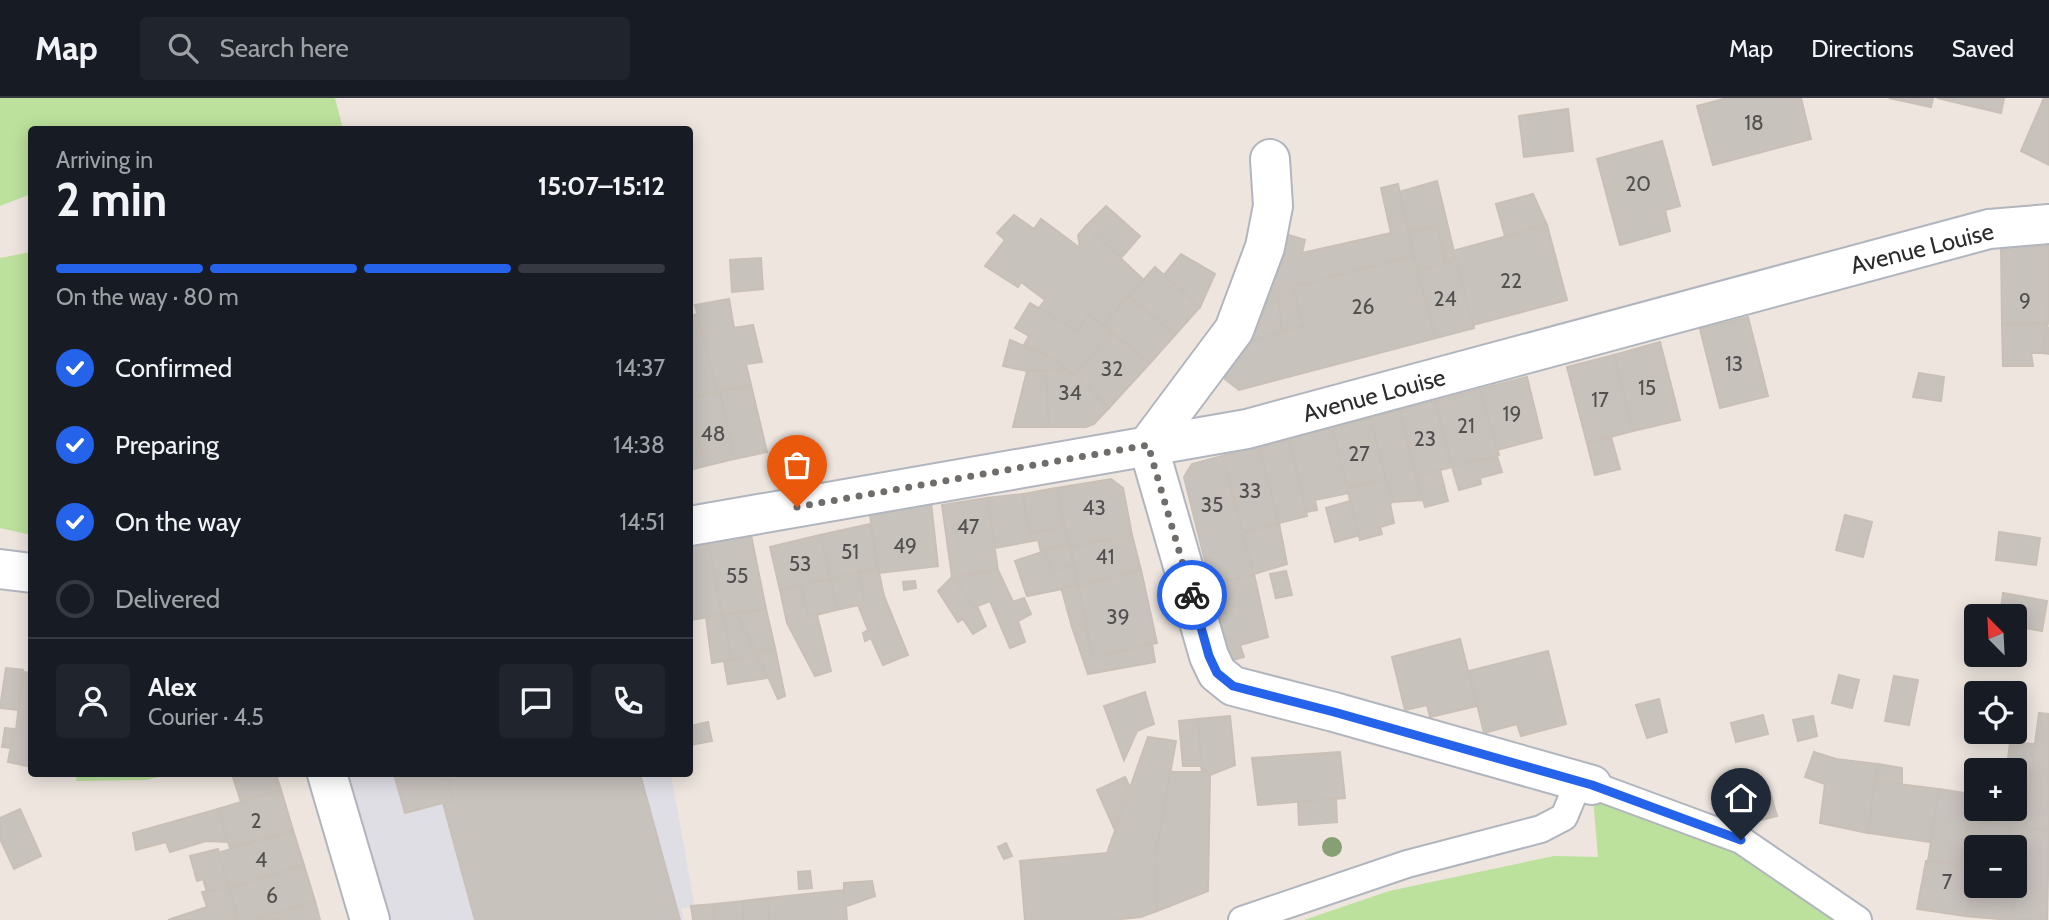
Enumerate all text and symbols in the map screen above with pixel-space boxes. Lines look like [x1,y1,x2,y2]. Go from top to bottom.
search box [140,17,630,80]
text: Map [35,28,98,68]
icon: search [164,29,202,67]
text: Search here [220,32,349,64]
text: Map [1729,34,1773,63]
text: Directions [1811,34,1914,63]
text: Saved [1952,34,2014,63]
house number: 18 [1744,110,1764,135]
text: Arriving in [56,146,153,174]
text: 15:07–15:12 [538,170,665,202]
house number: 20 [1625,171,1651,196]
text: 2 min [56,172,167,228]
street label: Avenue Louise [1847,216,1997,280]
house number: 22 [1500,268,1522,293]
text: On the way · 80 m [56,283,239,311]
house number: 24 [1433,286,1457,311]
house number: 9 [2019,288,2031,313]
house number: 26 [1352,294,1375,319]
icon: check [56,349,94,387]
house number: 13 [1725,351,1743,376]
text: Confirmed [115,352,232,384]
text: 14:37 [615,354,665,382]
house number: 32 [1101,356,1123,381]
street label: Avenue Louise [1300,362,1448,428]
house number: 15 [1638,375,1656,400]
house number: 34 [1058,380,1082,405]
house number: 17 [1591,387,1609,412]
house number: 19 [1503,401,1521,426]
house number: 21 [1457,413,1475,438]
house number: 48 [701,421,725,446]
icon: check [56,426,94,464]
house number: 23 [1414,426,1436,451]
text: Preparing [115,429,219,461]
text: 14:38 [613,431,665,459]
pin [767,435,827,507]
house number: 27 [1348,441,1370,466]
icon: bag [778,446,816,484]
house number: 33 [1239,478,1261,503]
house number: 35 [1201,492,1223,517]
house number: 43 [1082,495,1106,520]
icon: check [56,503,94,541]
text: On the way [115,506,241,538]
text: 14:51 [619,508,665,536]
house number: 47 [957,514,980,539]
house number: 49 [893,533,917,558]
house number: 51 [841,539,859,564]
house number: 41 [1096,544,1114,569]
house number: 53 [789,551,811,576]
courier [1157,560,1227,630]
house number: 55 [726,563,748,588]
icon: bike [1173,576,1211,614]
text: Delivered [115,583,220,615]
house number: 39 [1106,604,1130,629]
north arrow [1964,604,2026,667]
map controls [1964,604,2027,898]
button: person [56,664,130,738]
button: chat [499,664,573,738]
button: phone [591,664,665,738]
text: Alex [148,671,197,703]
button: locate [1964,681,2027,744]
text: Courier · 4.5 [148,703,264,731]
button: + [1964,758,2027,821]
pin [1711,768,1771,840]
icon: home [1722,779,1760,817]
house number: 2 [250,808,262,833]
button: − [1964,835,2027,898]
house number: 4 [255,847,267,872]
house number: 7 [1942,869,1953,894]
house number: 6 [266,883,278,908]

